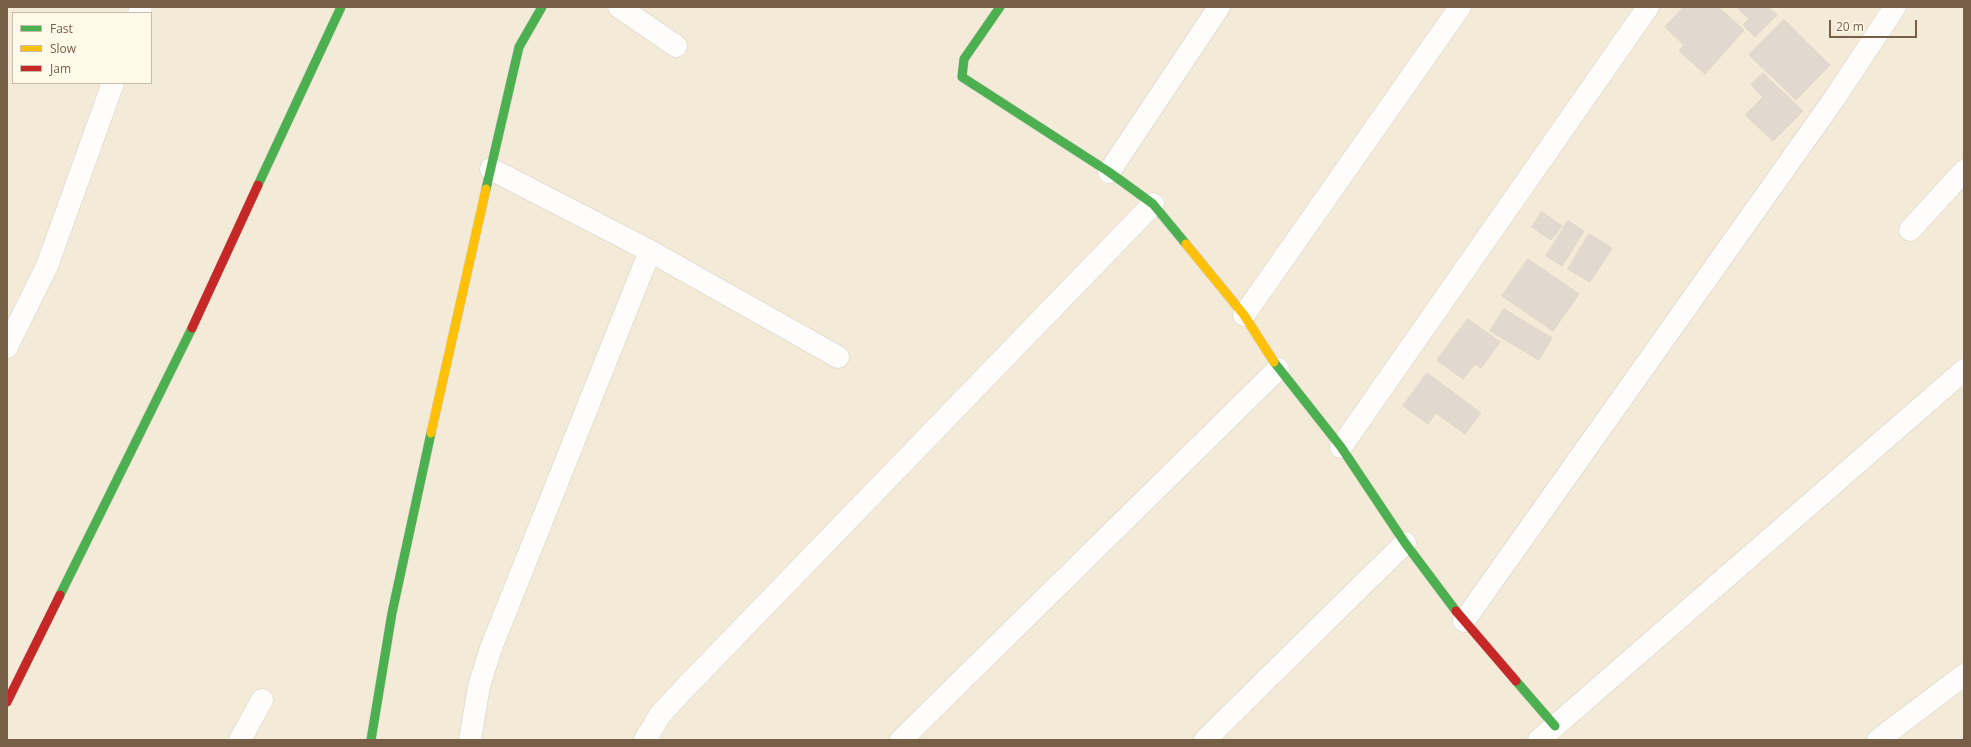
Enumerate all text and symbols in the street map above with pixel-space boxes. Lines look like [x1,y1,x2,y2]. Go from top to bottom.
legend [12,12,152,84]
scale bar [1831,12,1919,38]
text: 20 m [1836,18,1864,35]
text: Fast [50,20,73,37]
text: Slow [50,40,76,57]
text: Jam [50,60,71,77]

